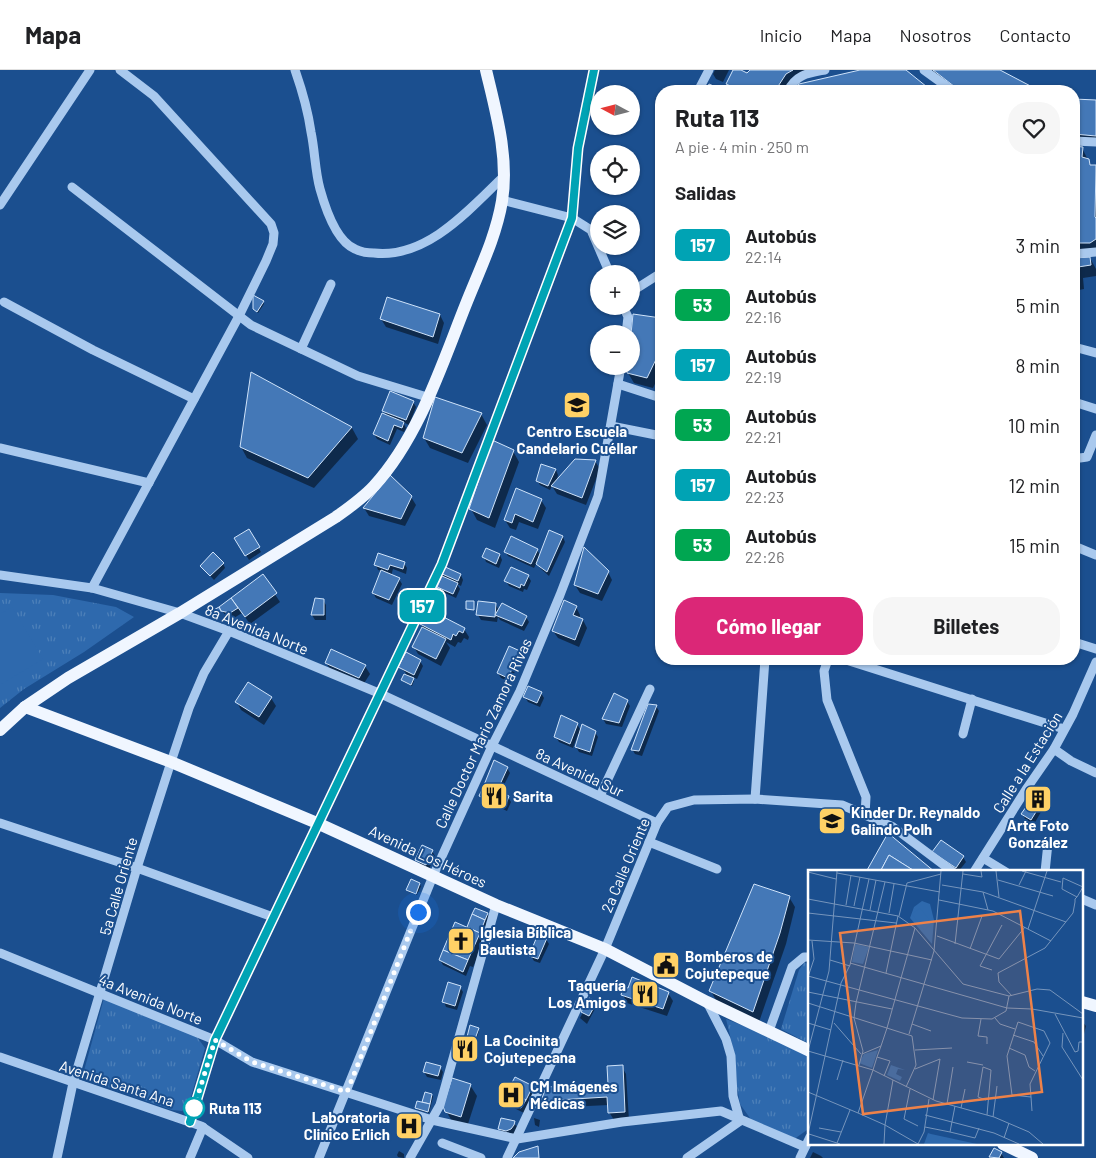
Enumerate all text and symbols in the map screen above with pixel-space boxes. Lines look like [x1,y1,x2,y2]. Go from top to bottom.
text: Mapa [25,20,81,49]
text: Inicio [760,24,802,46]
text: Mapa [830,24,872,46]
text: Nosotros [900,24,971,46]
text: Contacto [999,24,1071,46]
north arrow [590,85,640,135]
map controls [590,85,640,375]
button: heart [1008,102,1060,154]
text: Ruta 113 [675,103,760,132]
text: A pie · 4 min · 250 m [675,137,809,156]
button: locate [590,145,640,195]
text: Salidas [675,181,736,204]
button: layers [590,205,640,255]
text: Autobús [745,224,816,247]
text: 157 [690,234,715,256]
text: 3 min [1016,234,1060,257]
text: 22:14 [745,247,782,266]
button: + [590,265,640,315]
text: Autobús [745,284,816,307]
text: 53 [693,294,712,316]
text: 5 min [1016,294,1060,317]
text: 22:16 [745,307,781,326]
button: − [590,325,640,375]
text: Autobús [745,344,816,367]
text: 157 [690,354,715,376]
text: 8 min [1016,354,1060,377]
text: 22:19 [745,367,782,386]
school or university icon: Centro Escuela Candelario Cuéllar [562,390,592,420]
text: Autobús [745,404,816,427]
text: 53 [693,414,712,436]
text: 10 min [1008,414,1060,437]
place label: Centro Escuela Candelario Cuéllar [517,422,638,457]
text: 22:21 [745,427,782,446]
text: Autobús [745,464,816,487]
text: 157 [690,474,715,496]
text: 12 min [1009,474,1060,497]
text: 22:23 [745,487,784,506]
text: Autobús [745,524,816,547]
text: 53 [693,534,712,556]
text: 15 min [1009,534,1060,557]
text: 22:26 [745,547,784,566]
line badge: 157 [393,590,451,622]
text: 157 [409,595,435,617]
button: Cómo llegar [675,597,863,655]
button: Billetes [873,597,1060,655]
street label: 8a Avenida Norte [203,600,311,658]
street label: Calle Doctor Mario Zamora Rivas [431,635,535,831]
street label: Calle a la Estación [988,708,1066,816]
street label: 8a Avenida Sur [533,744,627,800]
restaurant icon: Sarita [479,781,509,811]
building icon: Arte Foto González [1023,784,1053,814]
place label: Sarita [513,787,553,805]
place label: Kinder Dr. Reynaldo Galindo Polh [851,803,980,838]
school or university icon: Kinder Dr. Reynaldo Galindo Polh [817,806,847,836]
street label: 2a Calle Oriente [597,815,653,915]
place label: Arte Foto González [1007,816,1069,851]
street label: Avenida Los Héroes [366,821,490,891]
street label: 5a Calle Oriente [95,835,141,937]
inset map [808,870,1084,1146]
your location [406,900,431,925]
place label: Iglesia Bíblica Bautista [480,923,571,958]
church icon: Iglesia Bíblica Bautista [446,926,476,956]
place label: Bomberos de Cojutepeque [685,947,773,982]
public building icon: Bomberos de Cojutepeque [651,950,681,980]
street label: 4a Avenida Norte [96,970,206,1028]
place label: Taquería Los Amigos [548,976,626,1011]
restaurant icon: Taquería Los Amigos [630,979,660,1009]
place label: La Cocinita Cojutepecana [484,1031,576,1066]
restaurant icon: La Cocinita Cojutepecana [450,1034,480,1064]
street label: Avenida Santa Ana [57,1056,177,1110]
place label: CM Imágenes Médicas [530,1077,618,1112]
hospital icon: CM Imágenes Médicas [496,1080,526,1110]
marker: Ruta 113 [183,1097,205,1119]
place label: Ruta 113 [209,1099,262,1117]
place label: Laboratoria Clinico Erlich [304,1108,390,1143]
hospital icon: Laboratoria Clinico Erlich [394,1111,424,1141]

